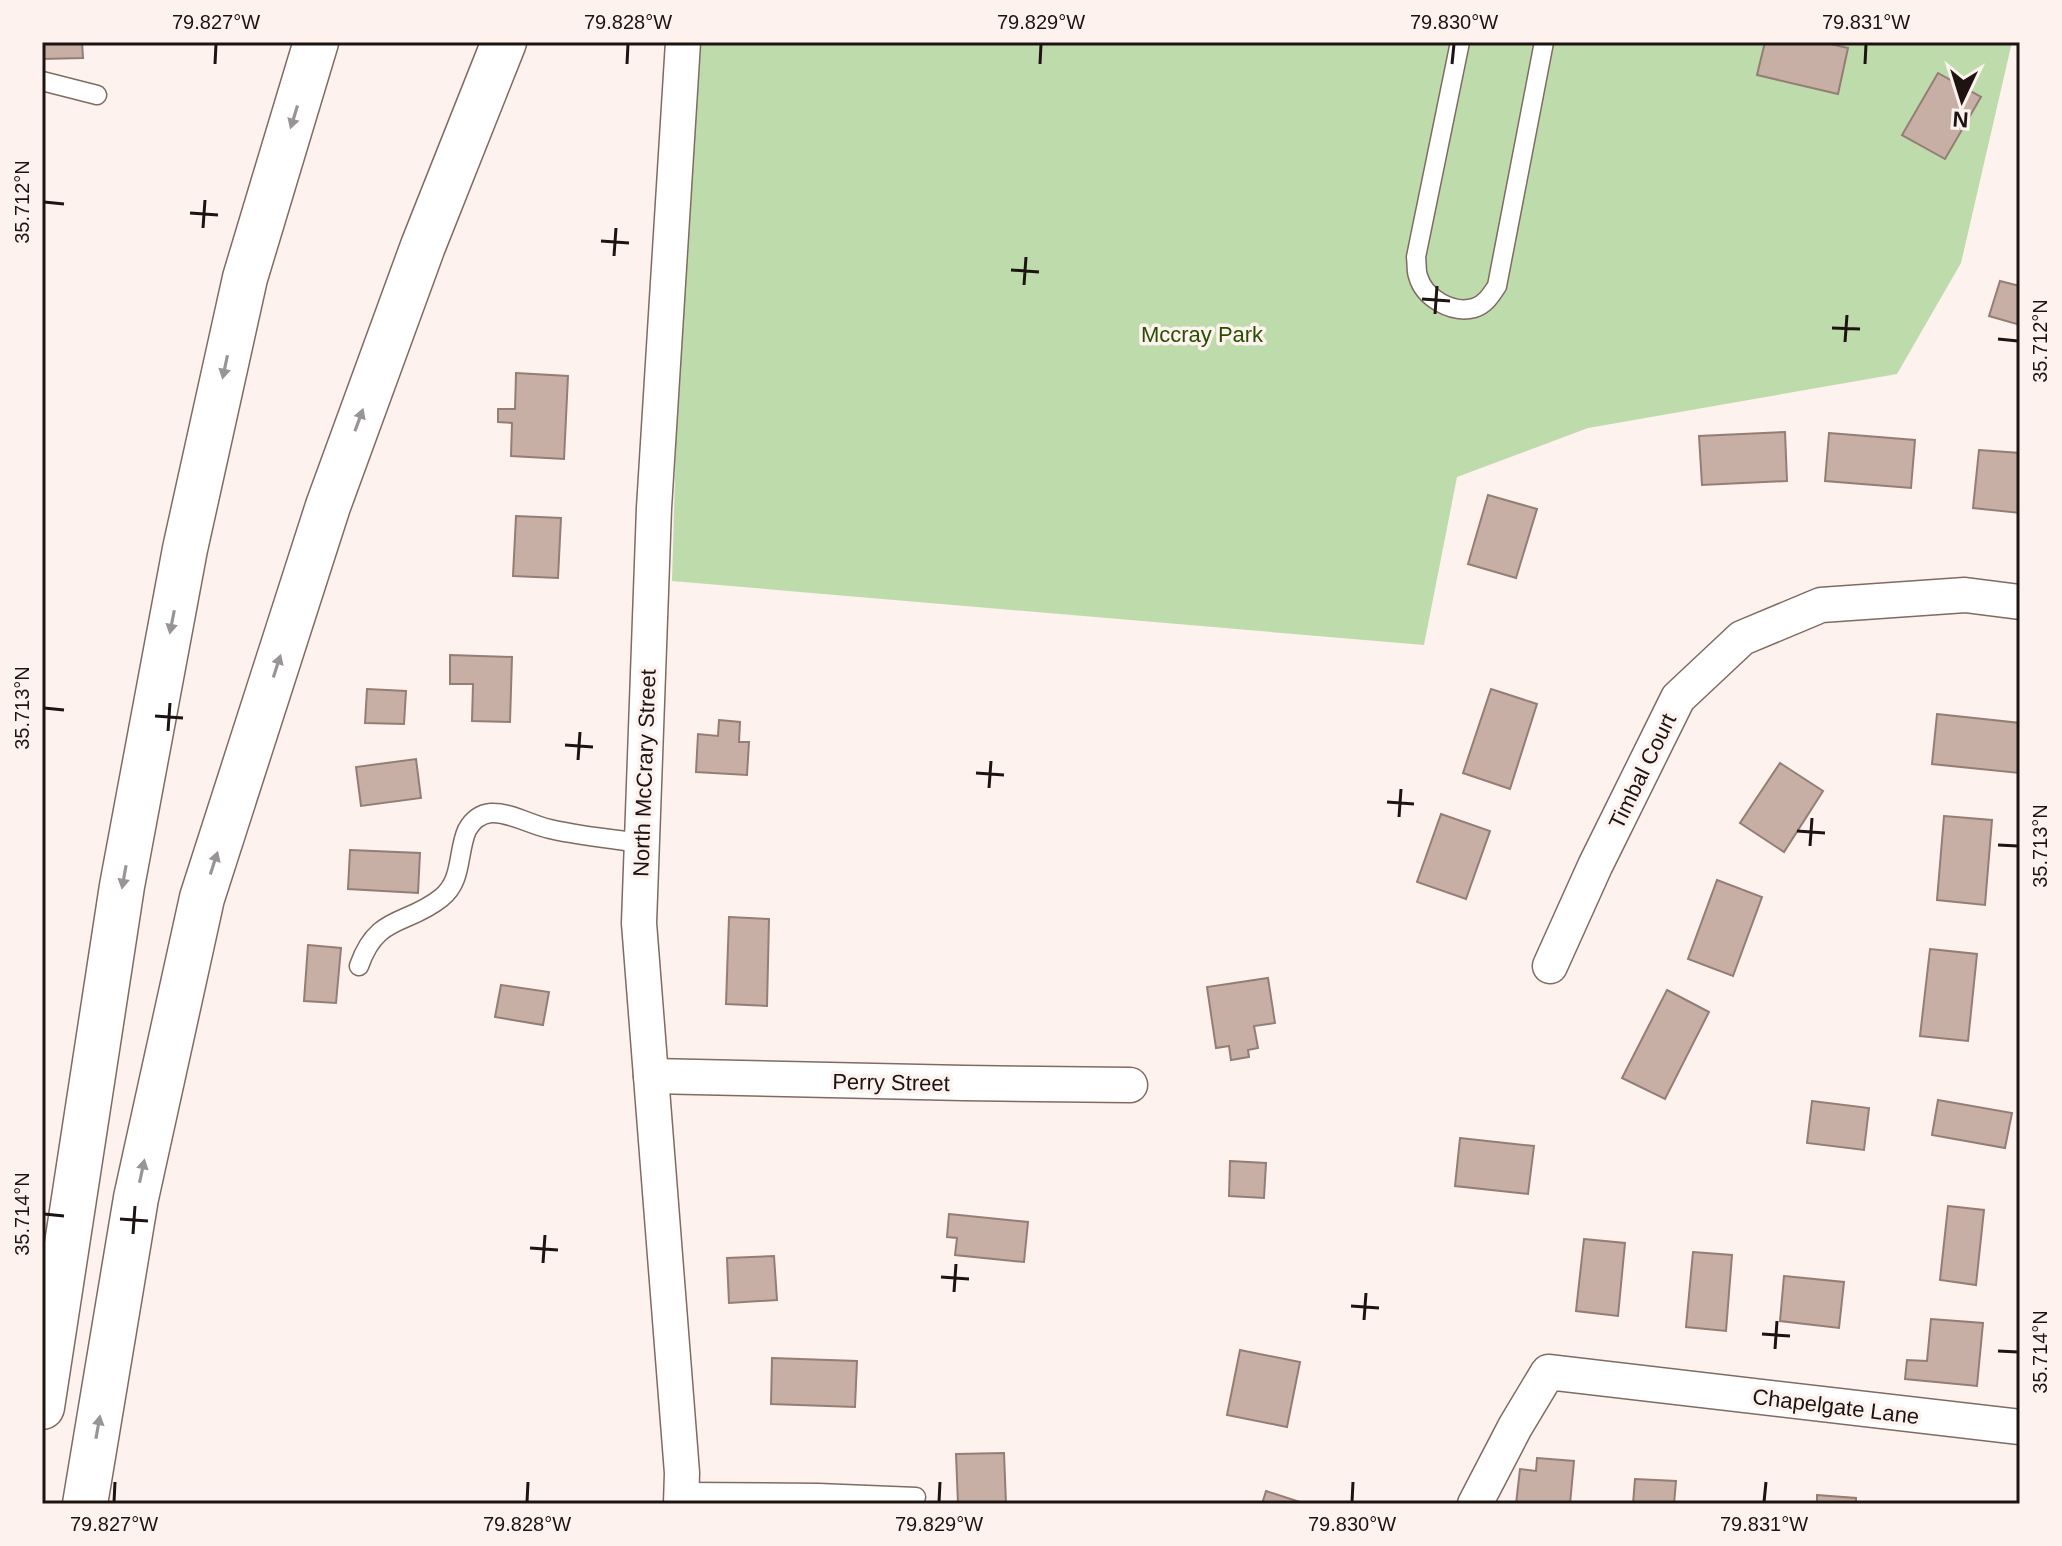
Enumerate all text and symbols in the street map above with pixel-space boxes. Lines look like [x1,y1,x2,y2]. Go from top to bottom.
text: 79.827°W [172,11,260,33]
text: 79.828°W [584,11,672,33]
text: 79.829°W [997,11,1085,33]
text: 79.830°W [1410,11,1498,33]
text: 79.831°W [1822,11,1910,33]
north arrow [1922,60,2002,140]
one-way arrow [287,105,299,129]
text: N [1952,106,1969,132]
text: 35.712°N [11,160,33,244]
text: 35.712°N [2029,299,2051,383]
park label: Mccray Park [1141,322,1264,347]
one-way arrow [218,355,231,380]
one-way arrow [353,408,366,432]
one-way arrow [165,610,177,635]
one-way arrow [271,654,283,678]
text: 35.713°N [11,666,33,750]
street label: North McCrary Street [628,669,661,877]
street label: Timbal Court [1604,710,1681,833]
text: 35.713°N [2029,804,2051,888]
one-way arrow [208,851,220,875]
one-way arrow [118,865,130,890]
street label: Perry Street [832,1069,950,1096]
one-way arrow [136,1158,149,1183]
text: 35.714°N [11,1172,33,1256]
text: 35.714°N [2029,1310,2051,1394]
street label: Chapelgate Lane [1751,1384,1921,1429]
one-way arrow [92,1414,105,1439]
text: 79.827°W [70,1513,158,1535]
text: 79.828°W [483,1513,571,1535]
text: 79.829°W [895,1513,983,1535]
text: 79.830°W [1308,1513,1396,1535]
text: 79.831°W [1720,1513,1808,1535]

